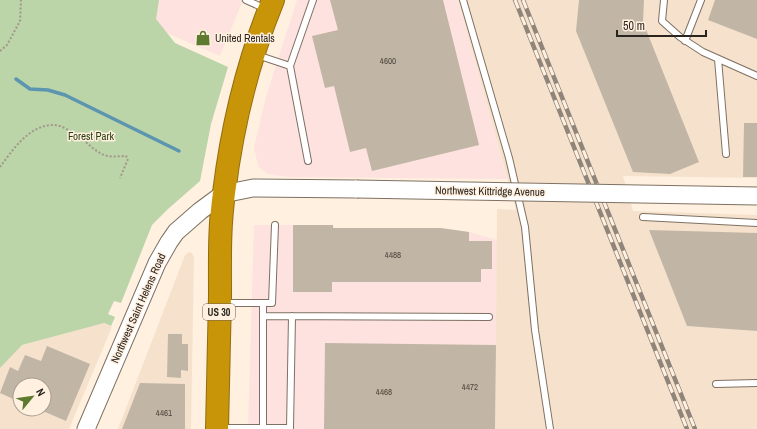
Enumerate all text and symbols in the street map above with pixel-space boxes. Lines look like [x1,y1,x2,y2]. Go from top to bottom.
scale bar [617,12,706,38]
text: 50 m [623,18,645,34]
shop icon: United Rentals [194,29,212,47]
place label: United Rentals [215,31,275,45]
house number: 4600 [380,55,396,67]
park label: Forest Park [68,129,115,143]
street label: Northwest Kittridge Avenue [435,183,545,199]
house number: 4488 [385,249,401,261]
street label: Northwest Saint Helens Road [107,251,169,365]
road number: US 30 [203,304,235,320]
north arrow [12,377,52,417]
house number: 4472 [462,381,478,393]
text: N [33,386,48,398]
house number: 4468 [376,386,392,398]
house number: 4461 [156,407,172,419]

